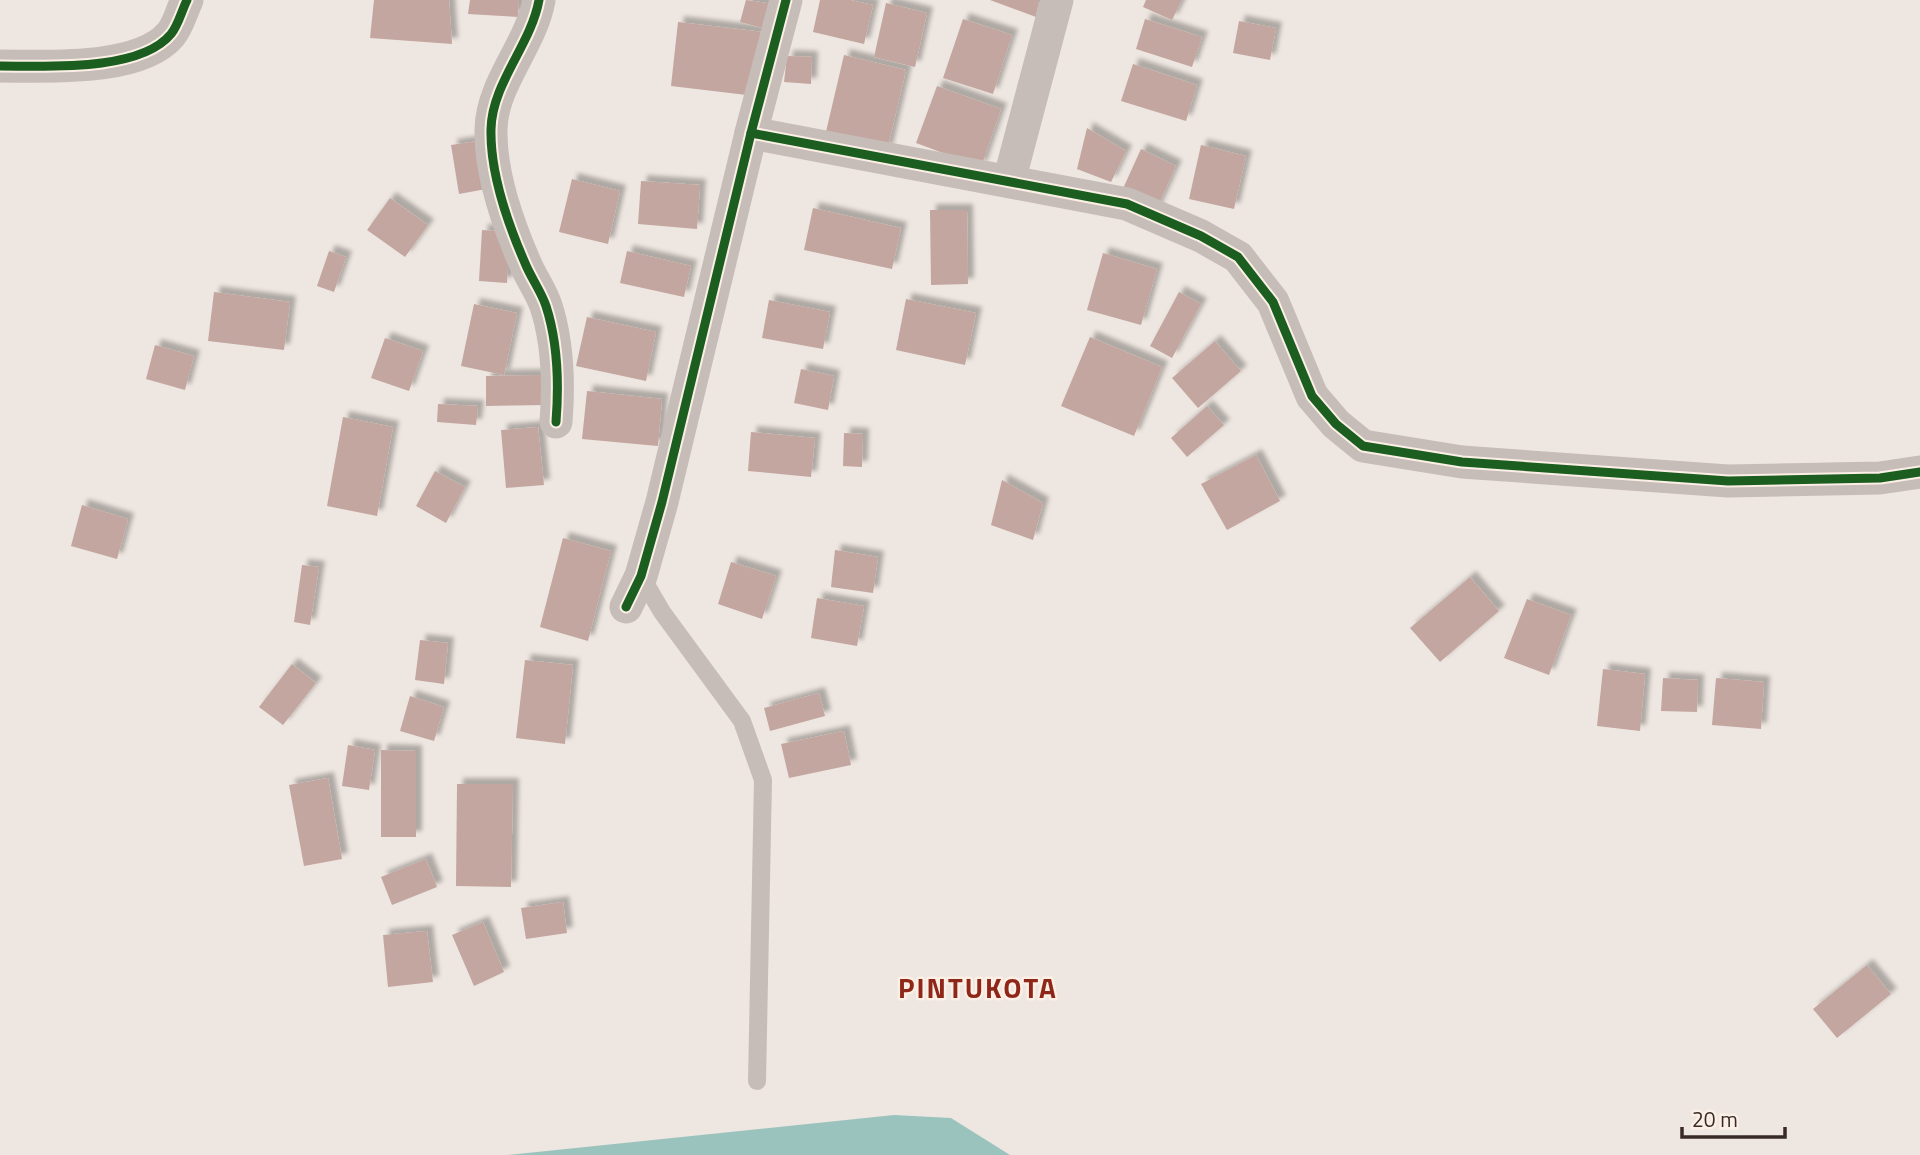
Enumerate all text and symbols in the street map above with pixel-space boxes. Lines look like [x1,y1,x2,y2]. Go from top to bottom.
district label: PINTUKOTA [898,966,1058,1009]
scale bar [1682,1096,1785,1140]
text: 20 m [1692,1103,1738,1135]

